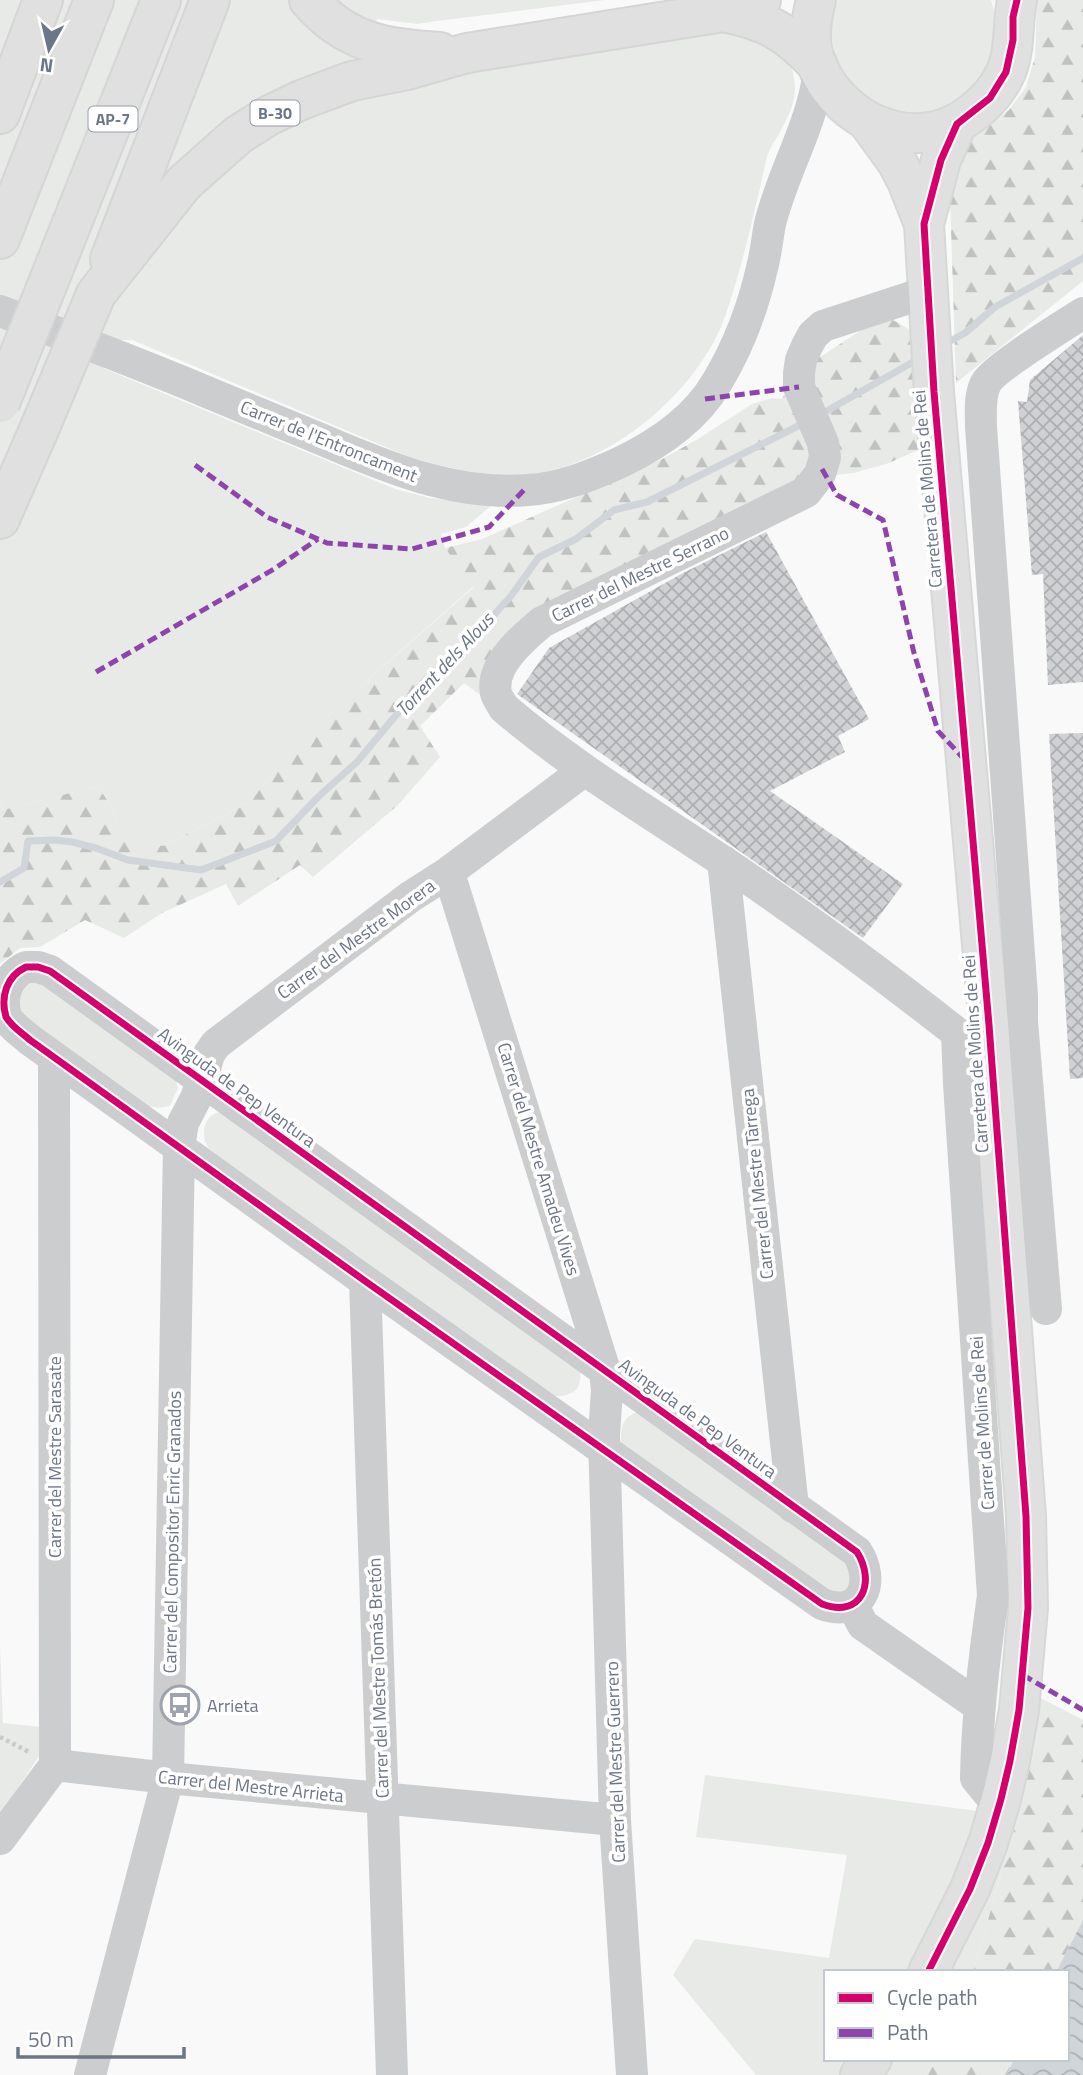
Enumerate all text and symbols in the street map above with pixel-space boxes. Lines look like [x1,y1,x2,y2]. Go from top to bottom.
north arrow [14,14,84,84]
text: N [38,51,55,82]
road number: B-30 [250,100,300,125]
road number: AP-7 [88,106,138,132]
street label: Carretera de Molins de Rei [905,389,949,589]
street label: Carrer de l'Entroncament [236,393,422,489]
street label: Carrer del Mestre Serrano [547,519,733,629]
water label: Torrent dels Alous [388,604,501,723]
street label: Carrer del Mestre Morera [271,872,441,1006]
street label: Carretera de Molins de Rei [955,954,995,1154]
street label: Avinguda de Pep Ventura [152,1020,322,1154]
street label: Carrer del Mestre Amadeu Vives [491,1039,587,1279]
street label: Carrer del Mestre Tàrrega [734,1087,780,1281]
street label: Carrer de Molins de Rei [962,1335,1002,1511]
street label: Avinguda de Pep Ventura [613,1351,783,1485]
street label: Carrer del Mestre Sarasate [41,1356,68,1558]
street label: Carrer del Compositor Enric Granados [156,1390,188,1674]
street label: Carrer del Mestre Tomás Bretón [360,1557,396,1799]
street label: Carrer del Mestre Guerrero [598,1661,632,1863]
bus stop icon: Arrieta [159,1684,201,1726]
place label: Arrieta [207,1692,259,1719]
street label: Carrer del Mestre Arrieta [157,1763,345,1809]
legend [824,1970,1069,2061]
text: Cycle path [887,1981,978,2013]
scale bar [18,2016,184,2060]
text: Path [887,2016,929,2048]
text: 50 m [28,2023,74,2055]

